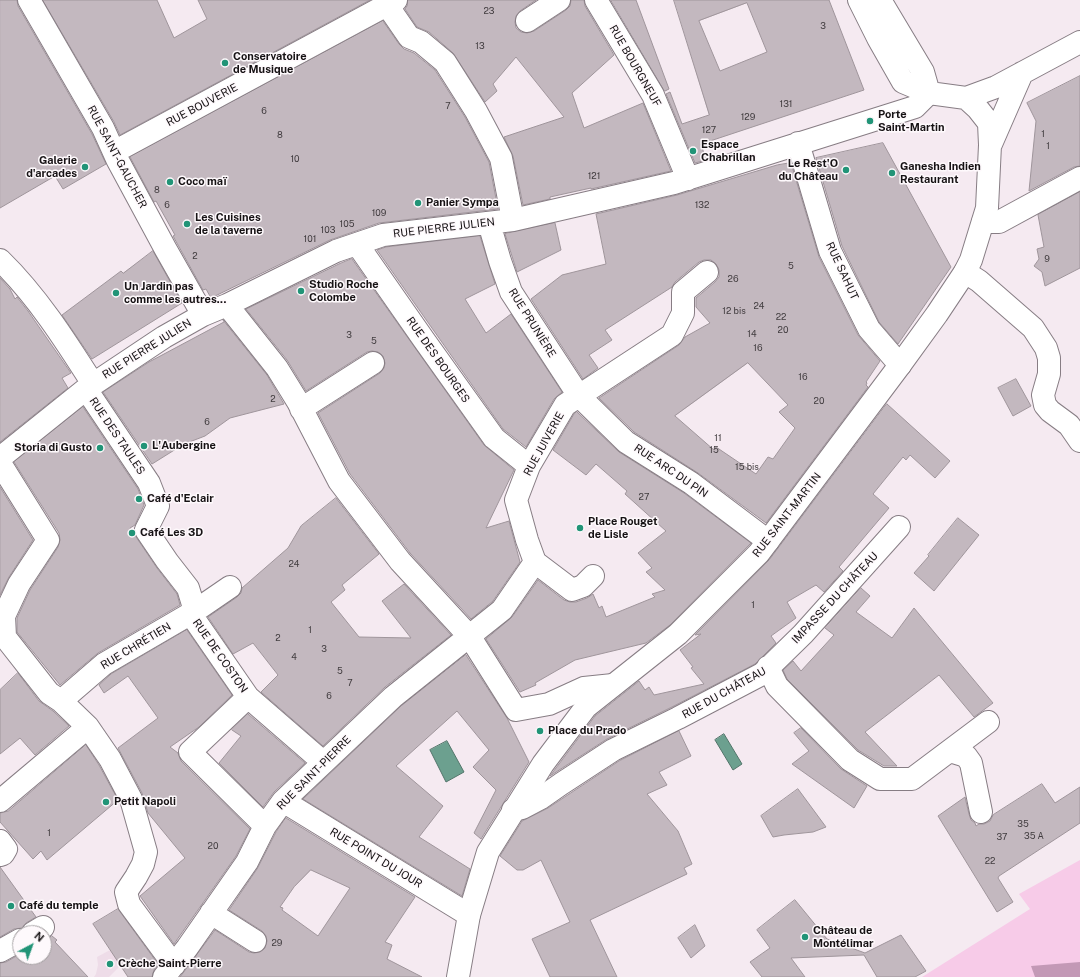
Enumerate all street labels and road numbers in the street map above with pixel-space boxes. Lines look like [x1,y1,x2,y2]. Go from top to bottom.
street label: RUE BOURGNEUF [606,23,664,109]
street label: RUE BOUVERIE [164,81,240,129]
street label: RUE SAINT-GAUCHER [84,103,150,211]
street label: RUE PIERRE JULIEN [392,215,496,241]
street label: RUE SAHUT [823,240,861,302]
street label: RUE PRUNIÈRE [505,286,559,360]
street label: RUE DES BOURGES [403,315,473,405]
street label: RUE PIERRE JULIEN [100,316,194,382]
street label: RUE DES TAULES [86,395,148,477]
street label: RUE JUIVERIE [521,410,567,478]
street label: RUE ARC DU PIN [632,441,710,501]
street label: RUE SAINT-MARTIN [750,470,824,560]
street label: IMPASSE DU CHÂTEAU [789,549,881,647]
street label: RUE DE COSTON [190,617,250,695]
street label: RUE CHRÉTIEN [98,620,174,672]
street label: RUE DU CHÂTEAU [680,665,768,721]
street label: RUE SAINT-PIERRE [274,733,354,813]
street label: RUE POINT DU JOUR [327,825,425,891]

